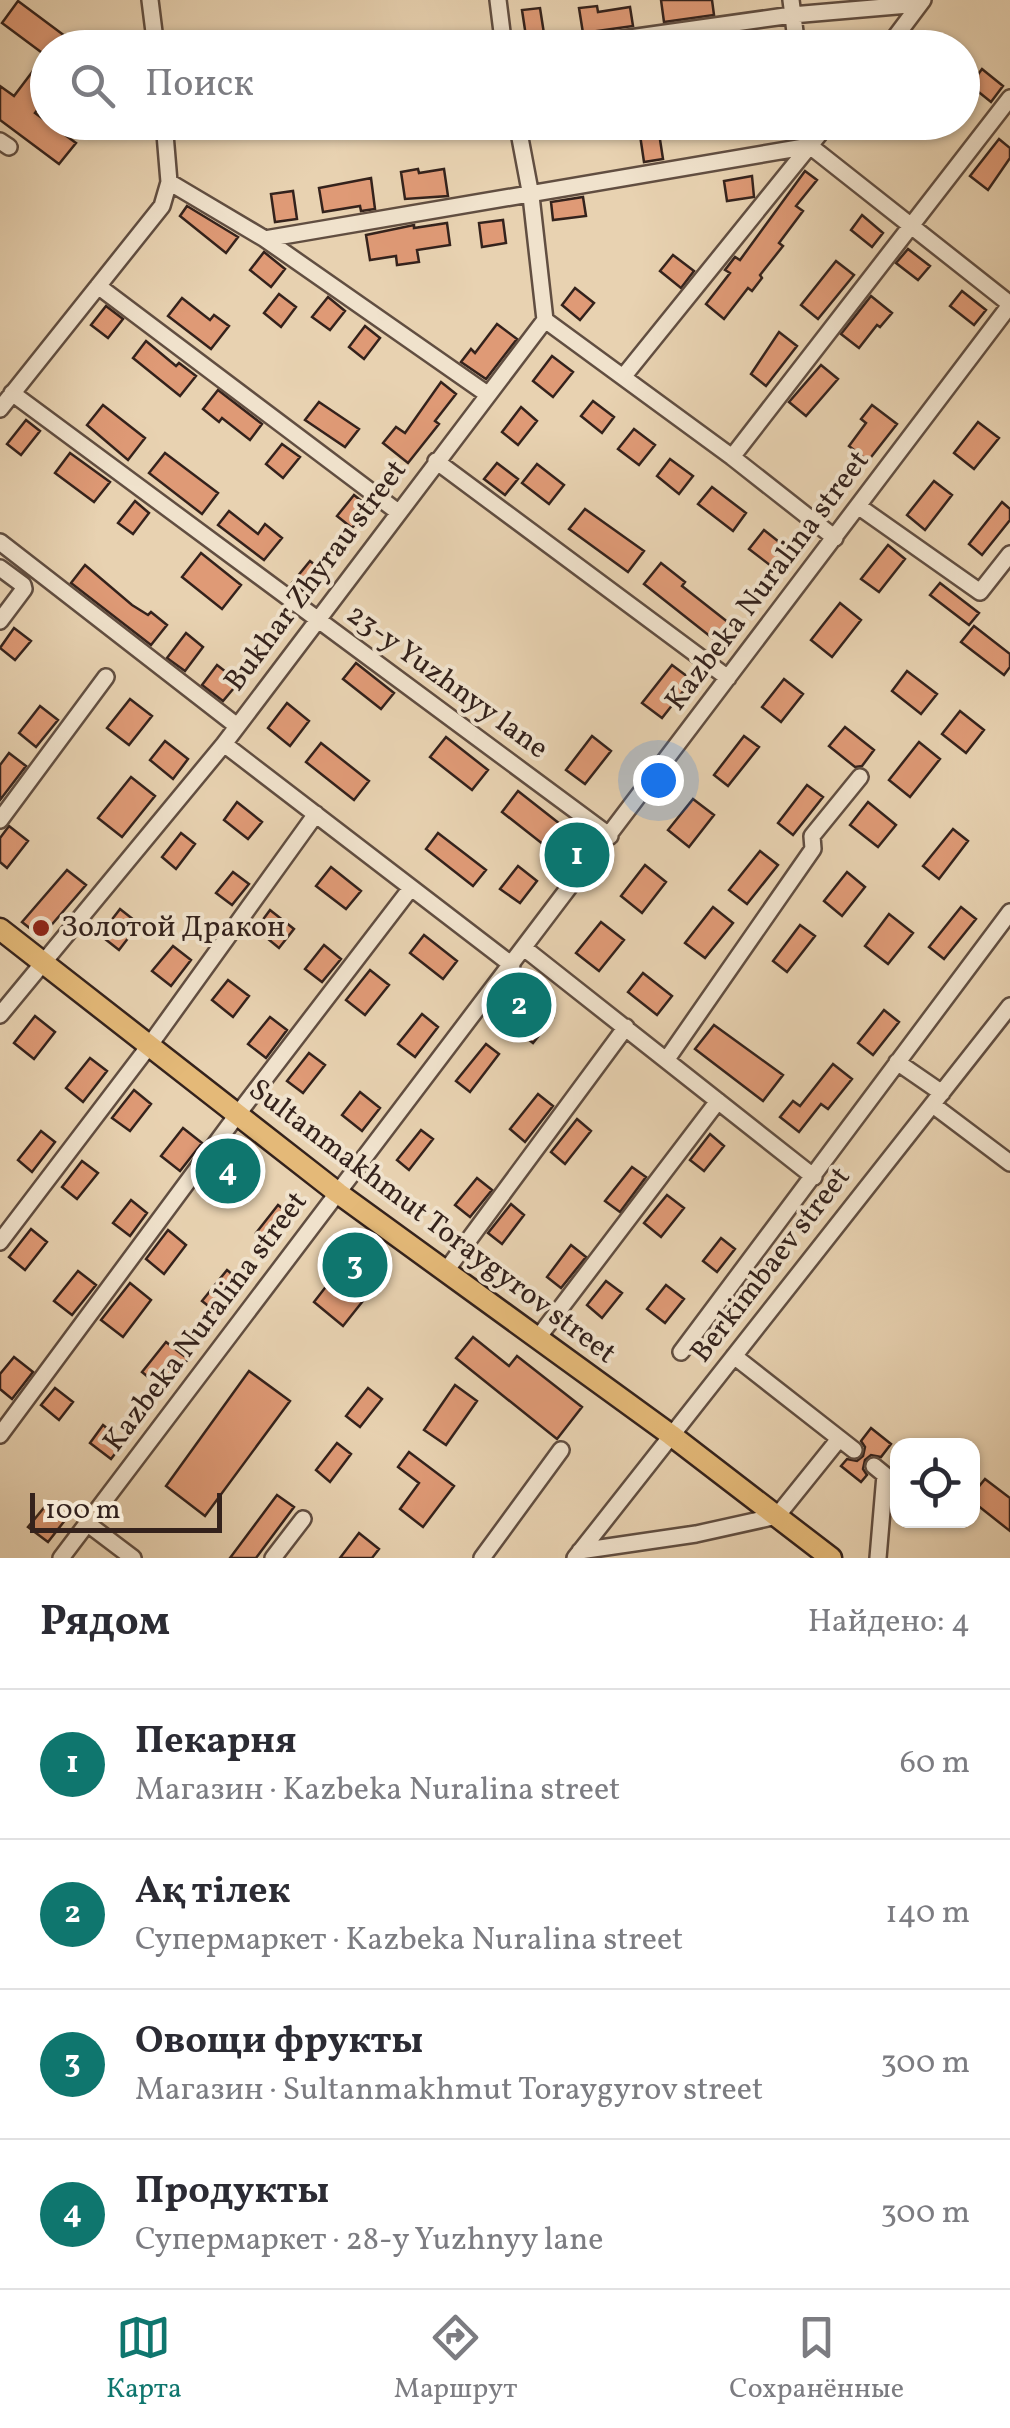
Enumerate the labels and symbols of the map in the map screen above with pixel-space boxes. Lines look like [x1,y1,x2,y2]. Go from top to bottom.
street label: Kazbeka Nuralina street [656,442,880,720]
street label: Bukhar Zhyrau street [215,451,417,701]
street label: 23-y Yuzhnyy lane [337,594,557,770]
your location [633,755,684,806]
pin: 1 [544,818,610,892]
place label: Золотой Дракон [61,907,285,949]
marker: Золотой Дракон [30,917,52,939]
pin: 2 [486,968,552,1042]
street label: Sultanmakhmut Toraygyrov street [239,1070,625,1374]
pin: 4 [196,1134,260,1208]
street label: Berkimbaev street [681,1158,861,1372]
street label: Kazbeka Nuralina street [94,1183,318,1461]
pin: 3 [322,1228,388,1302]
scale bar [30,1488,222,1532]

